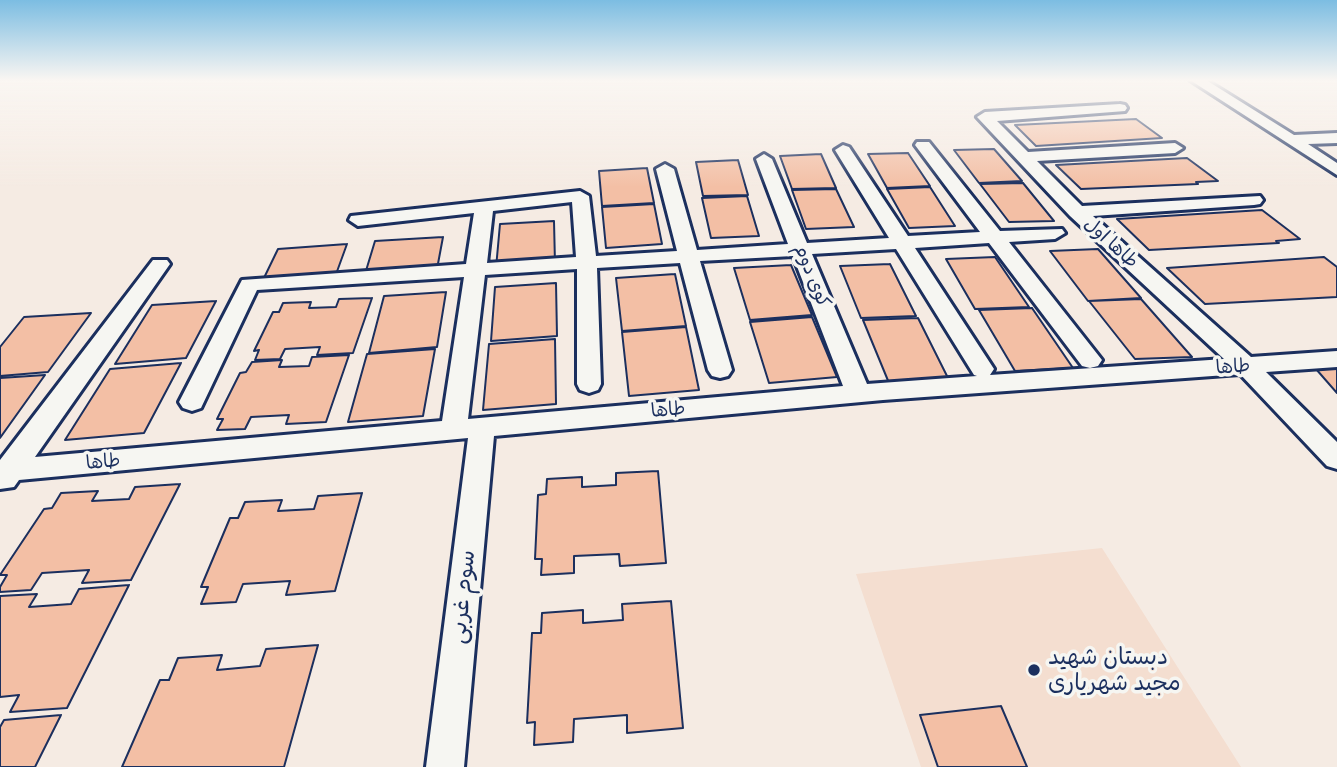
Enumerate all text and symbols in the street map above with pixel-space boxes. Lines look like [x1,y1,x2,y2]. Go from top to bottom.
street label: طاها اول [1079,213,1143,273]
street label: کوی دوم [789,241,835,311]
street label: طاها [1215,354,1251,380]
street label: طاها [650,397,686,423]
street label: طاها [85,449,121,475]
street label: سوم غربی [444,549,482,645]
place label: دبستان شهید مجید شهریاری [1048,643,1181,697]
marker: دبستان شهید مجید شهریاری [1026,662,1042,678]

